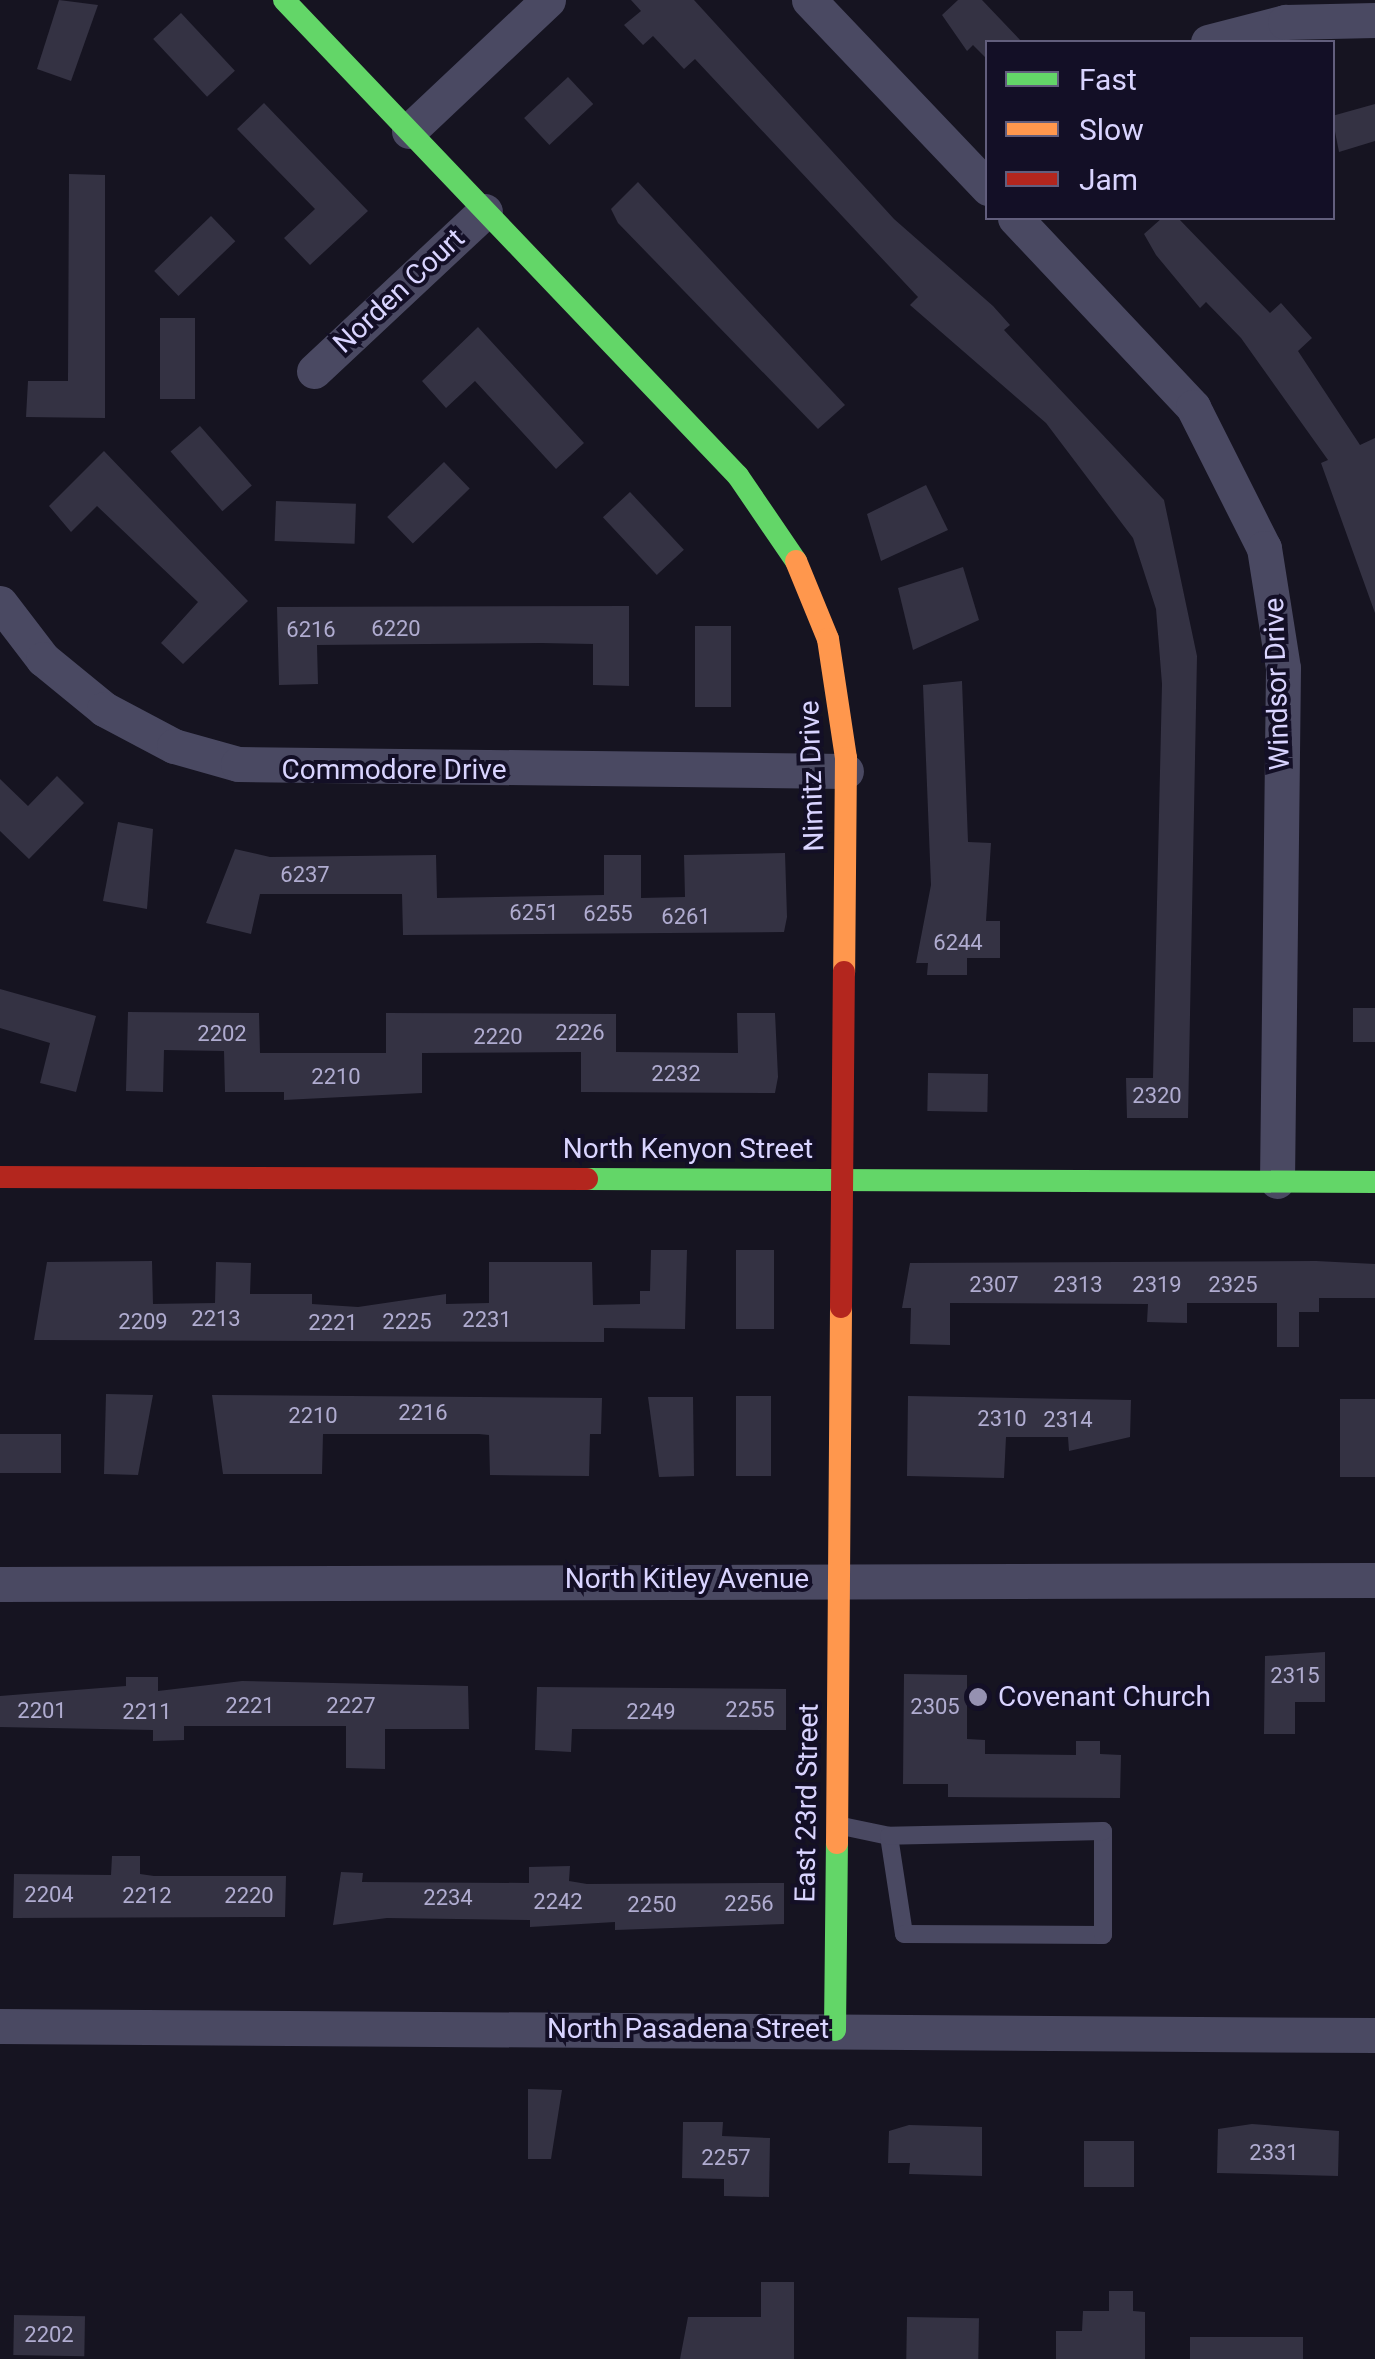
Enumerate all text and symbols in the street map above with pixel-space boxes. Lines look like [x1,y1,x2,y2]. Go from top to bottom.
legend [985,40,1335,220]
text: Fast [1079,62,1137,97]
text: Slow [1079,112,1144,147]
text: Jam [1079,162,1138,197]
street label: Norden Court [326,222,472,360]
street label: Windsor Drive [1257,597,1297,771]
house number: 6220 [371,616,421,642]
house number: 6216 [286,617,336,643]
street label: Nimitz Drive [793,700,831,852]
street label: Commodore Drive [282,753,506,787]
house number: 6237 [280,862,330,888]
house number: 6251 [509,900,559,926]
house number: 6255 [583,901,633,927]
house number: 6261 [661,904,711,930]
house number: 6244 [933,930,983,956]
house number: 2226 [555,1020,605,1046]
house number: 2202 [197,1021,247,1047]
house number: 2220 [473,1024,523,1050]
house number: 2232 [651,1061,701,1087]
house number: 2210 [311,1064,361,1090]
house number: 2320 [1132,1083,1182,1109]
street label: North Kenyon Street [563,1132,813,1166]
house number: 2307 [969,1272,1019,1298]
house number: 2313 [1053,1272,1103,1298]
house number: 2319 [1132,1272,1182,1298]
house number: 2325 [1208,1272,1258,1298]
house number: 2213 [191,1306,241,1332]
house number: 2231 [462,1307,512,1333]
house number: 2209 [118,1309,168,1335]
house number: 2225 [382,1309,432,1335]
house number: 2221 [308,1310,358,1336]
house number: 2216 [398,1400,448,1426]
house number: 2210 [288,1403,338,1429]
house number: 2310 [977,1406,1027,1432]
house number: 2314 [1043,1407,1093,1433]
street label: North Kitley Avenue [565,1562,809,1596]
house number: 2315 [1270,1663,1320,1689]
place label: Covenant Church [998,1680,1211,1714]
marker: Covenant Church [967,1686,989,1708]
house number: 2221 [225,1693,275,1719]
house number: 2227 [326,1693,376,1719]
house number: 2305 [910,1694,960,1720]
house number: 2255 [725,1697,775,1723]
house number: 2201 [17,1698,67,1724]
house number: 2211 [122,1699,172,1725]
house number: 2249 [626,1699,676,1725]
street label: East 23rd Street [788,1703,826,1903]
house number: 2204 [24,1882,74,1908]
house number: 2212 [122,1883,172,1909]
house number: 2220 [224,1883,274,1909]
house number: 2234 [423,1885,473,1911]
house number: 2242 [533,1889,583,1915]
house number: 2256 [724,1891,774,1917]
house number: 2250 [627,1892,677,1918]
street label: North Pasadena Street [547,2012,829,2046]
house number: 2331 [1249,2140,1299,2166]
house number: 2257 [701,2145,751,2171]
house number: 2202 [24,2322,74,2348]

